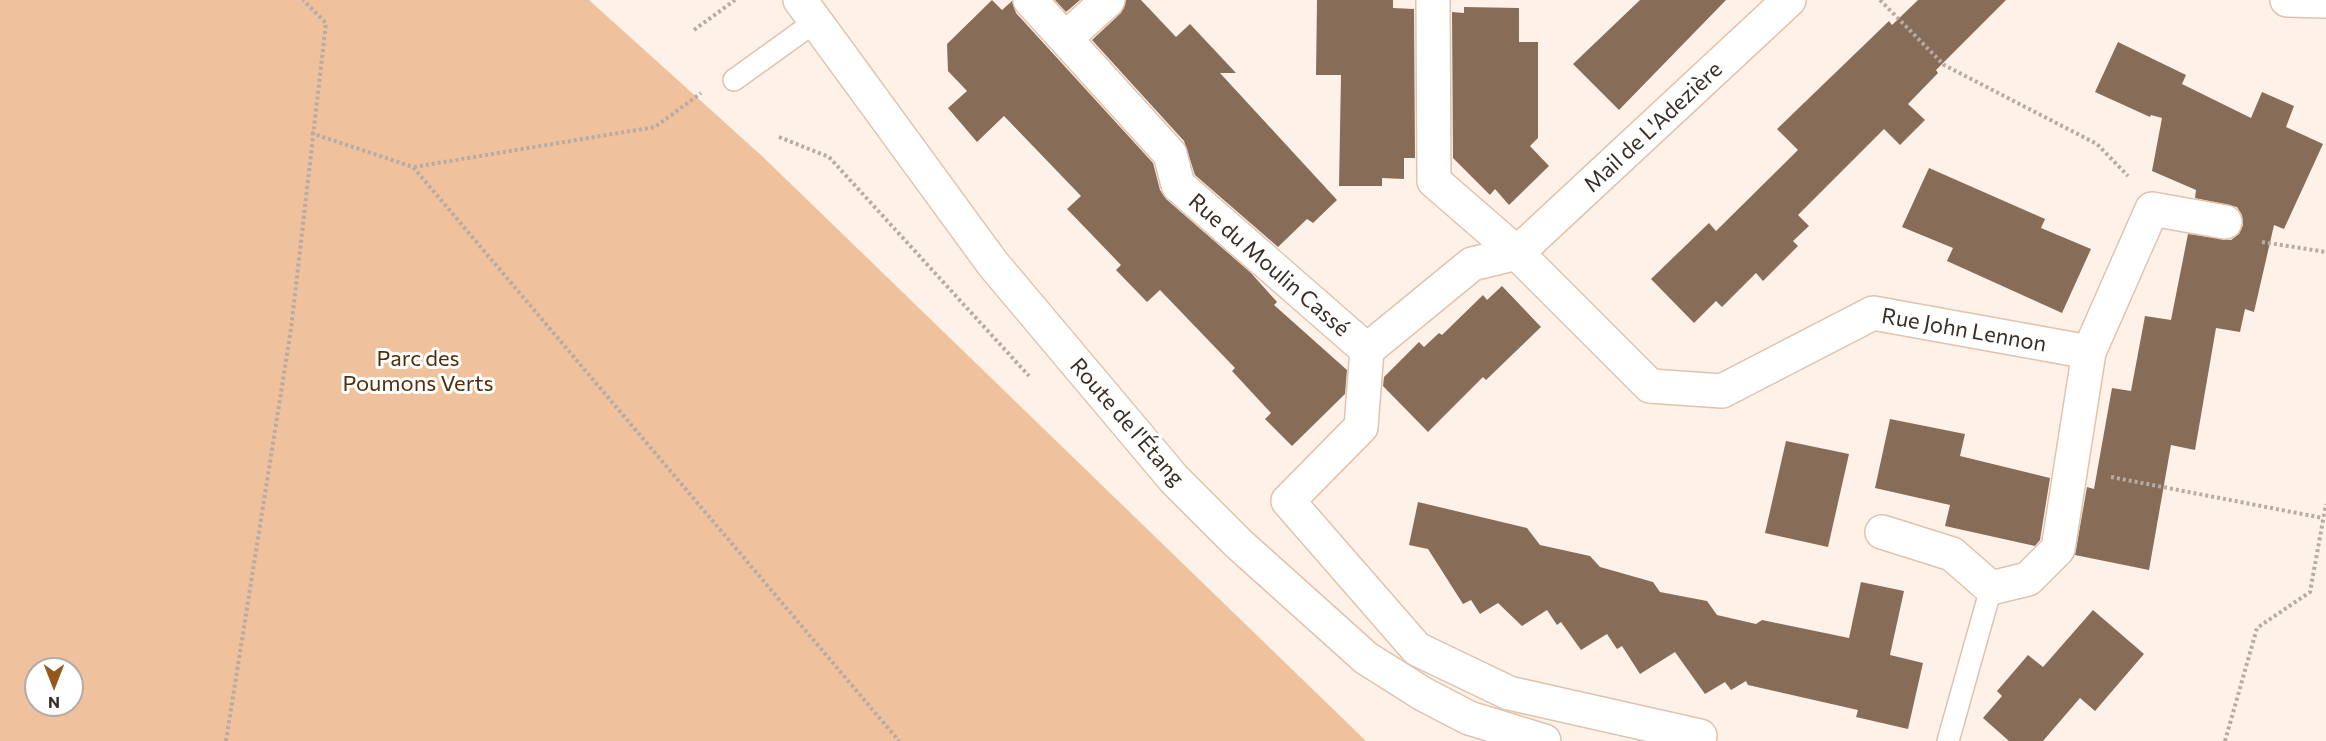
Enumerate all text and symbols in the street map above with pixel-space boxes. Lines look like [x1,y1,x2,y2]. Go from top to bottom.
street label: Mail de L'Adezière [1578,56,1728,198]
street label: Rue du Moulin Cassé [1183,188,1355,342]
street label: Rue John Lennon [1880,303,2048,357]
park label: Parc des Poumons Verts [342,346,494,398]
street label: Route de l'Étang [1064,353,1190,491]
north arrow [24,657,84,717]
text: N [48,694,60,713]

